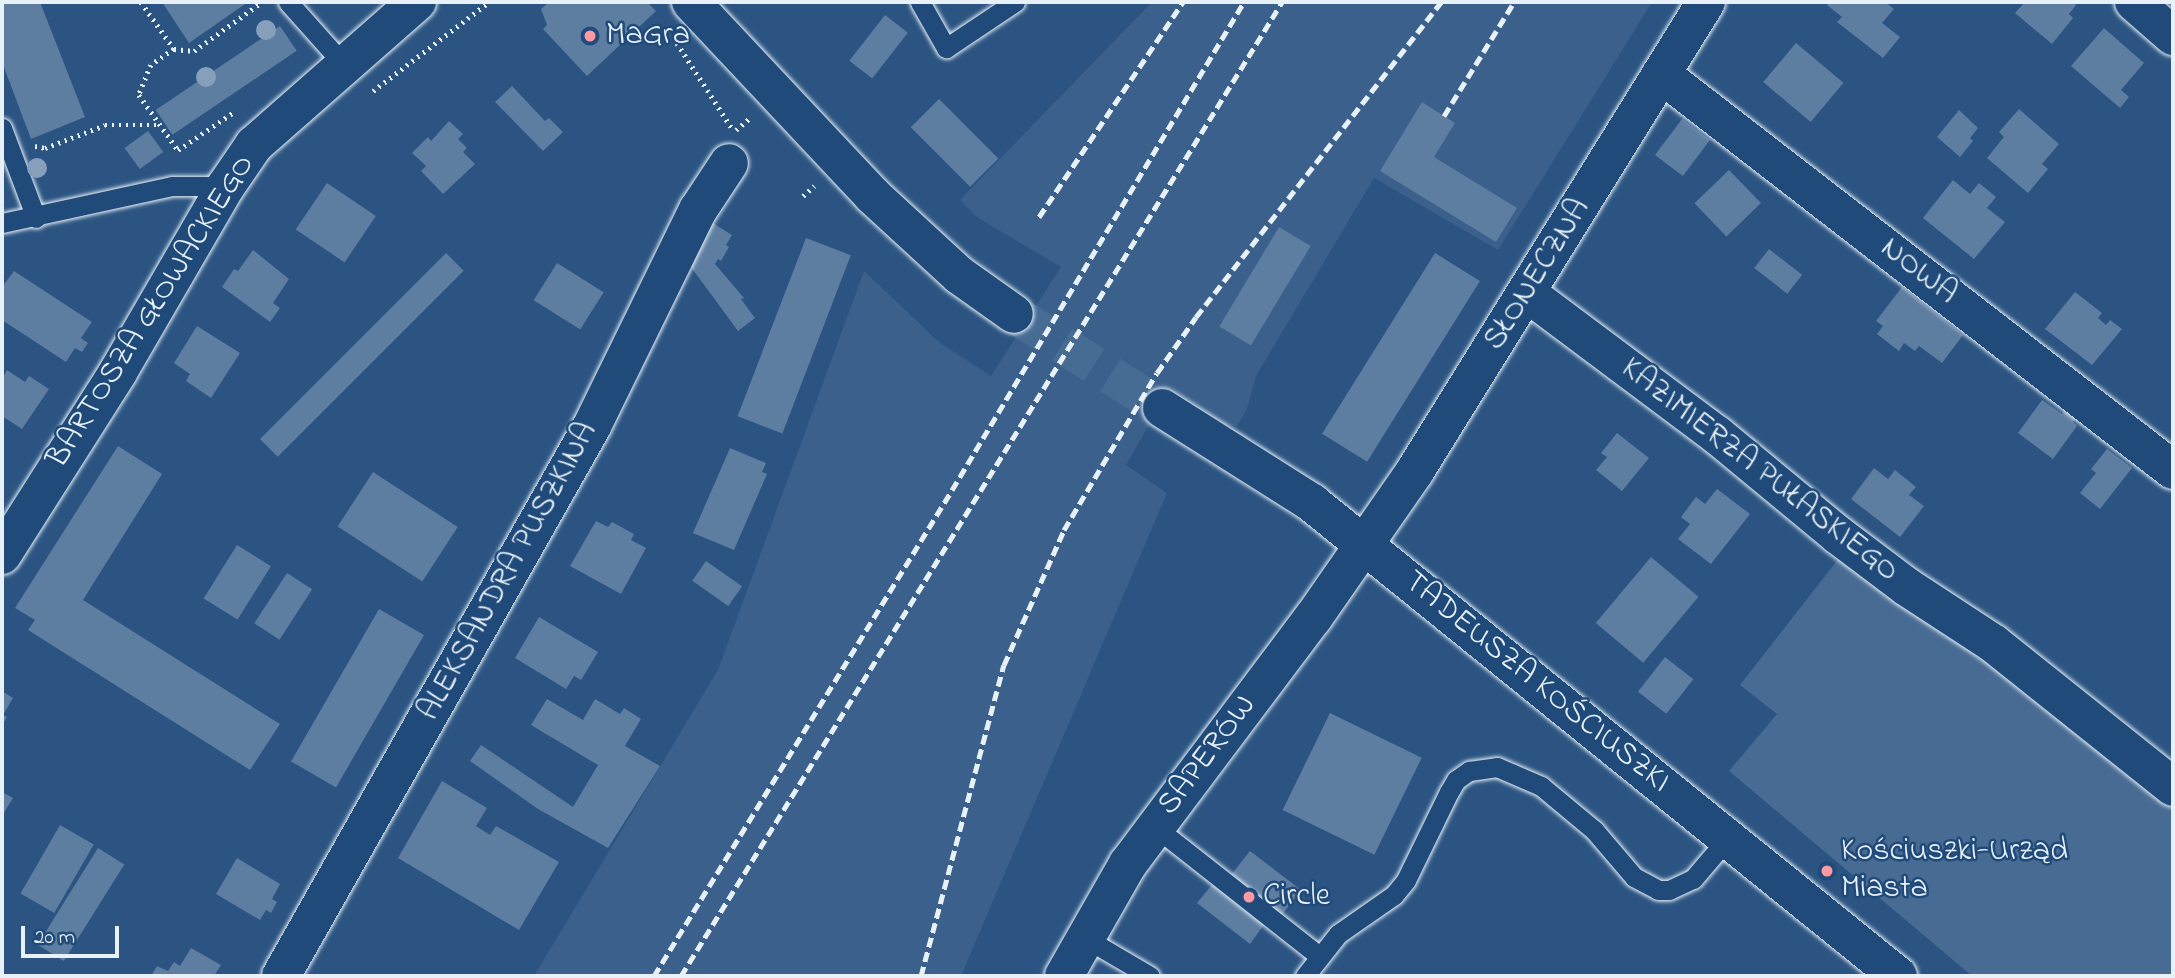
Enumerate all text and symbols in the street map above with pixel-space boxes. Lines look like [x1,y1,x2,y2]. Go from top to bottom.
place label: MaGra [606,17,690,55]
marker: MaGra [580,26,600,46]
street label: BARTOSZA GŁOWACKIEGO [40,148,264,476]
street label: SŁONECZNA [1476,192,1600,358]
street label: NOWA [1872,230,1964,314]
street label: KAZIMIERZA PUŁASKIEGO [1612,350,1906,592]
street label: ALEKSANDRA PUSZKINA [411,416,607,728]
street label: TADEUSZA KOŚCIUSZKI [1395,564,1677,802]
street label: SAPERÓW [1151,689,1265,823]
place label: Kościuszki-Urząd Miasta [1841,834,2068,909]
marker: Kościuszki-Urząd Miasta [1819,863,1835,879]
place label: Circle [1263,878,1330,916]
marker: Circle [1241,889,1257,905]
scale bar [24,912,122,956]
text: 20 m [34,923,75,953]

